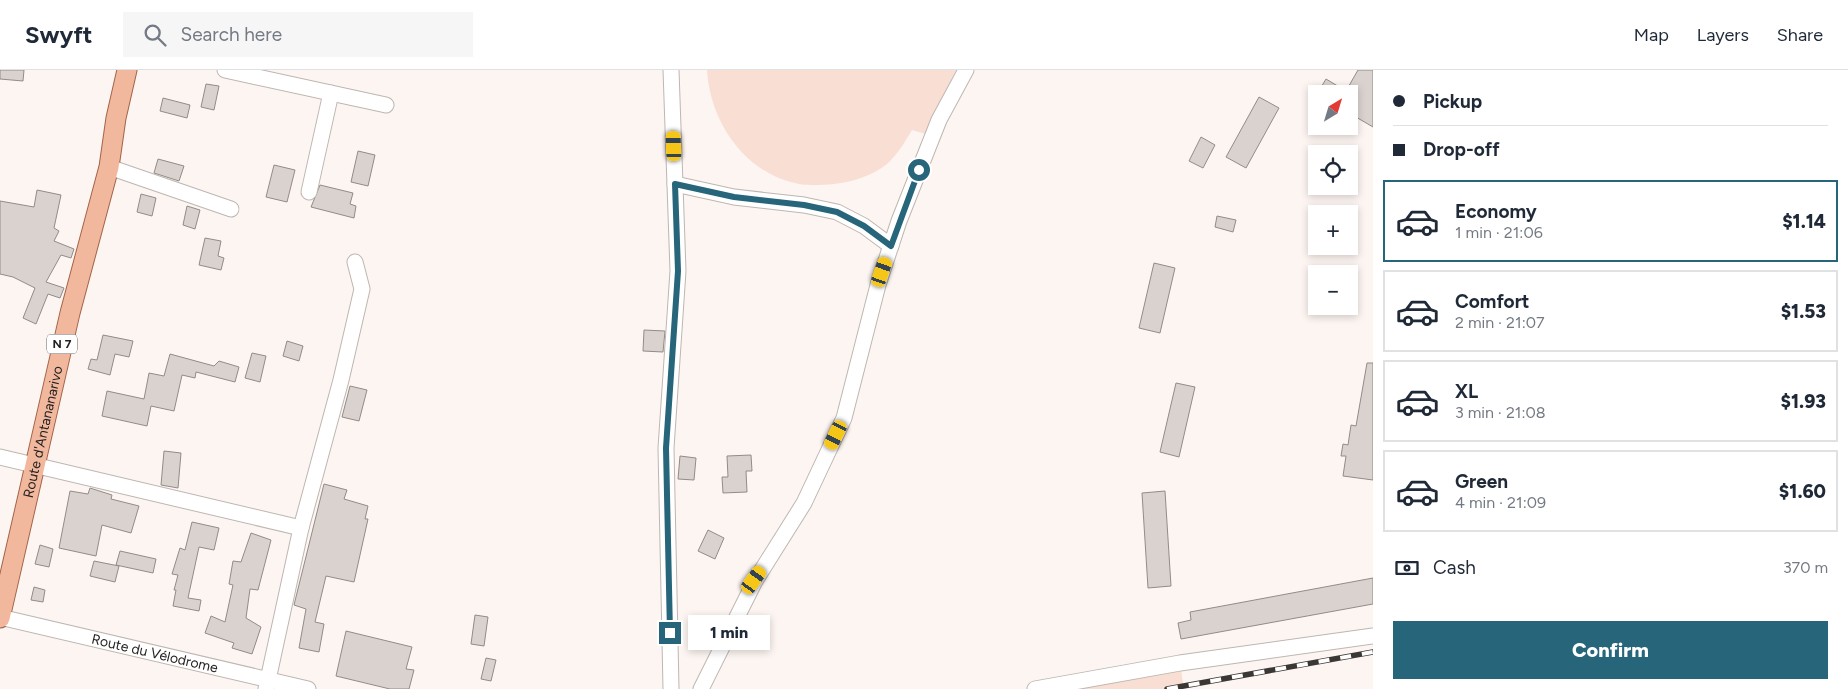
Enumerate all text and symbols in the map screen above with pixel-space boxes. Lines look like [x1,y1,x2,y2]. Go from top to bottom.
search box [123,12,473,57]
text: Swyft [25,20,93,49]
icon: search [141,21,169,49]
text: Search here [181,23,282,46]
text: Map [1634,24,1669,46]
text: Layers [1697,24,1749,46]
text: Share [1777,24,1823,46]
north arrow [1308,85,1358,135]
map controls [1308,85,1358,315]
text: Pickup [1423,90,1482,113]
car [665,131,682,161]
text: Drop-off [1423,138,1500,161]
button: locate [1308,145,1358,195]
route start [908,159,930,181]
icon: car [1395,199,1440,244]
text: Economy [1455,200,1537,223]
button: + [1308,205,1358,255]
text: $1.14 [1782,210,1826,233]
text: 1 min · 21:06 [1455,223,1543,242]
car [870,255,893,289]
button: − [1308,265,1358,315]
icon: car [1395,289,1440,334]
text: Comfort [1455,290,1530,313]
text: $1.53 [1781,300,1826,323]
text: 2 min · 21:07 [1455,313,1545,332]
road number: N 7 [47,334,77,354]
street label: Route d'Antananarivo [19,364,66,500]
icon: car [1395,379,1440,424]
text: XL [1455,380,1478,403]
text: $1.93 [1781,390,1826,413]
text: 3 min · 21:08 [1455,403,1546,422]
car [822,418,849,452]
icon: car [1395,469,1440,514]
text: Green [1455,470,1508,493]
text: $1.60 [1779,480,1826,503]
text: 4 min · 21:09 [1455,493,1546,512]
icon: cash [1393,554,1421,582]
text: Cash [1433,556,1476,579]
text: 370 m [1783,558,1828,577]
car [739,563,768,597]
callout: 1 min [688,616,770,650]
button: Confirm [1393,621,1828,679]
route end [659,622,681,644]
text: 1 min [710,623,748,642]
street label: Route du Vélodrome [90,630,220,676]

